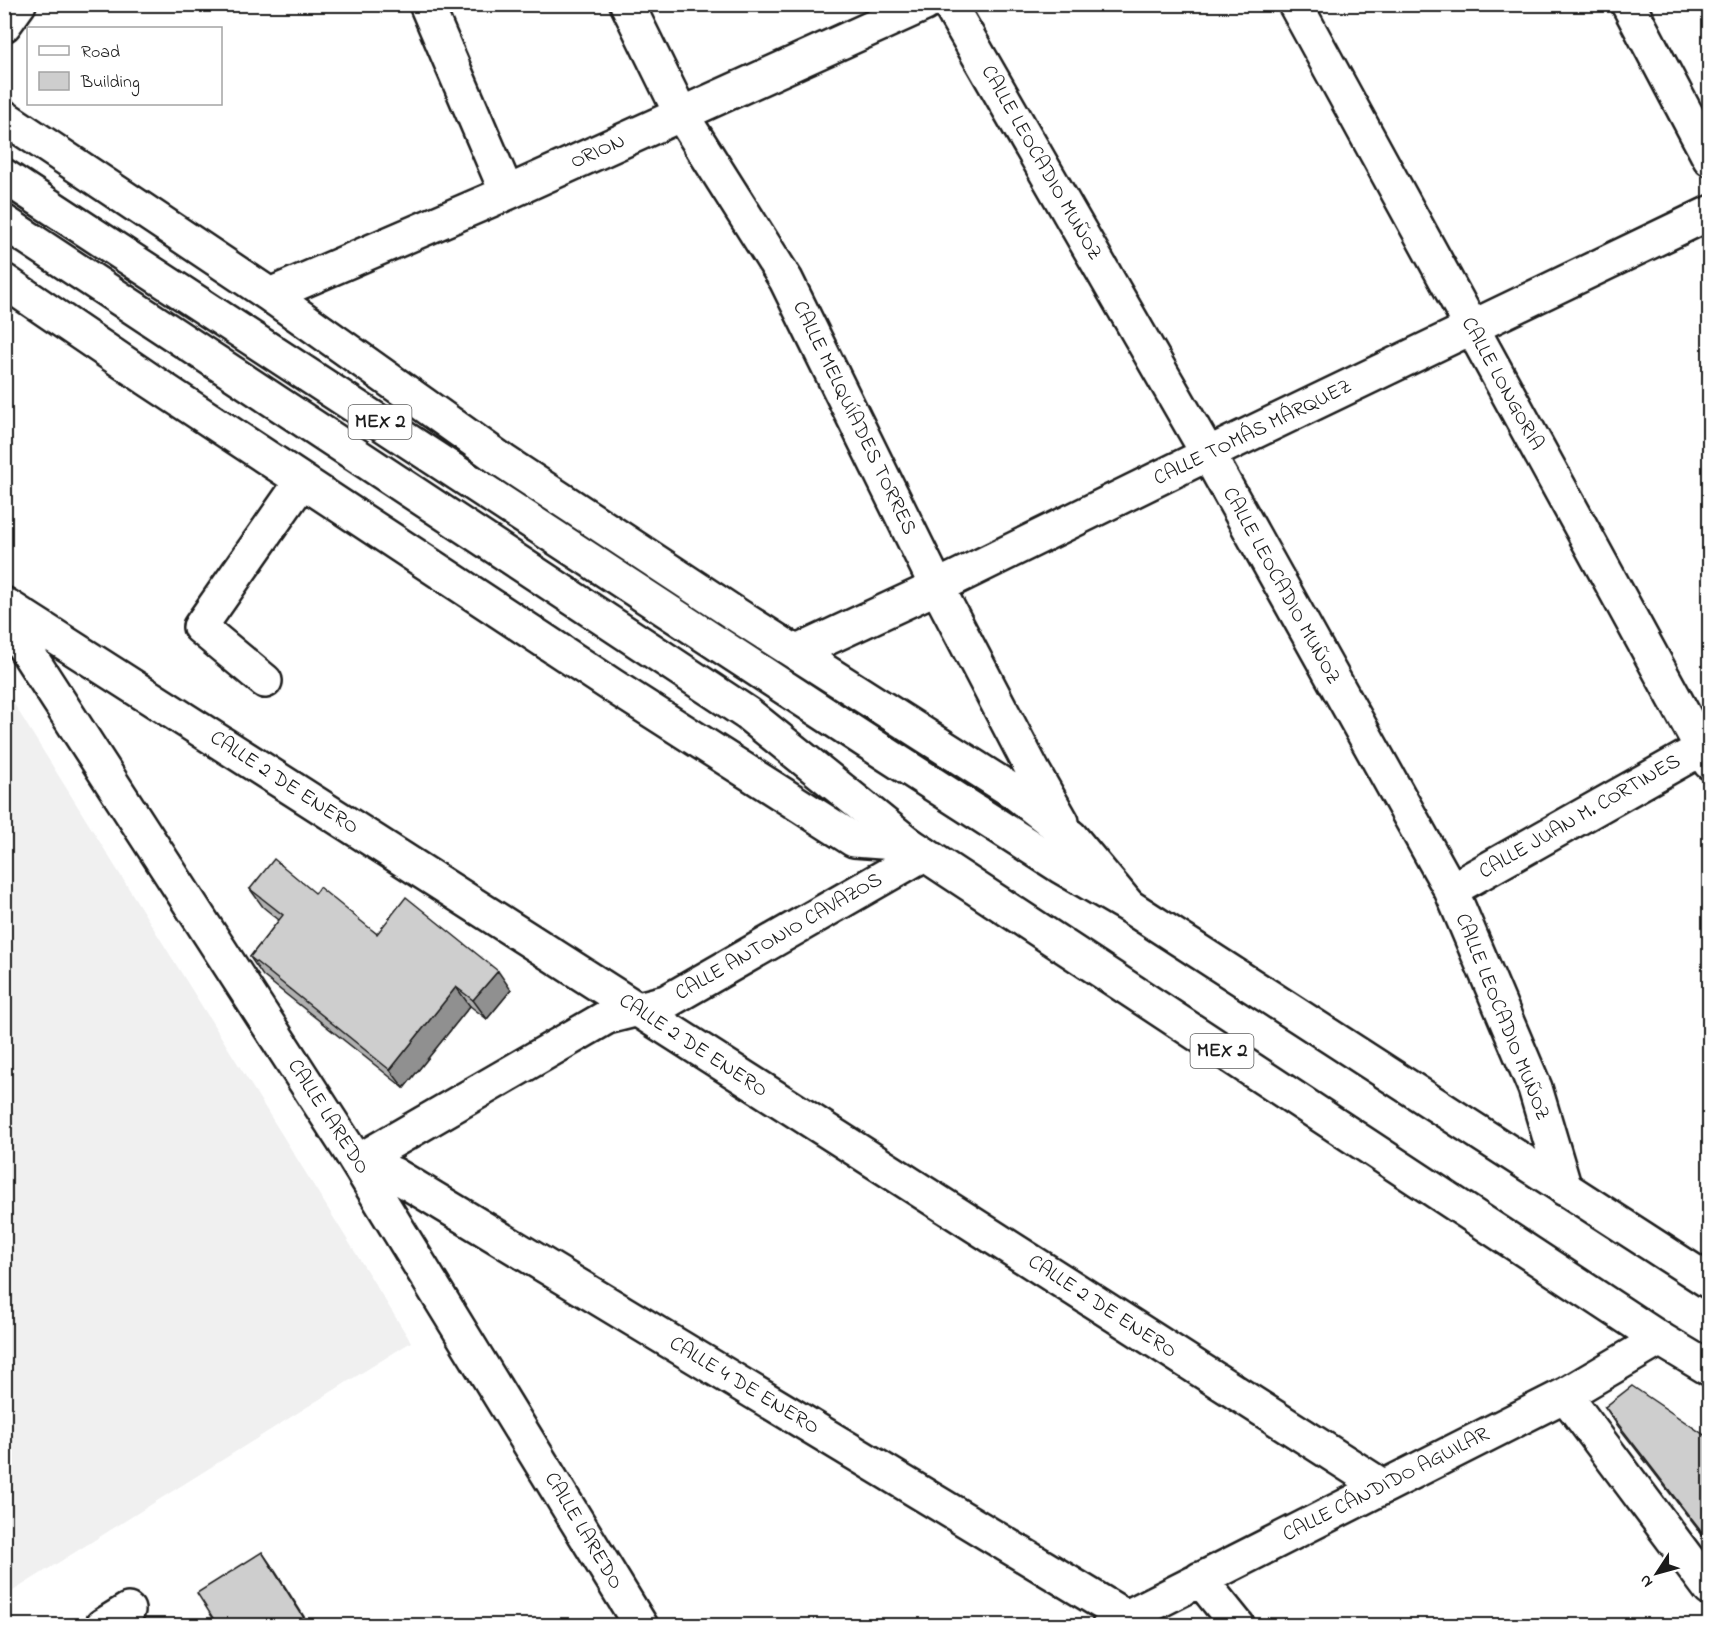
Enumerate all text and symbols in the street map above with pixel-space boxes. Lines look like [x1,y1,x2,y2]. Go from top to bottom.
legend [27,27,222,105]
text: Road [81,40,120,66]
street label: CALLE LEOCADIO MUÑOZ [973,60,1109,266]
text: Building [80,70,140,97]
street label: ORION [566,127,630,177]
street label: CALLE MELQUÍADES TORRES [784,296,924,540]
street label: CALLE LONGORIA [1453,312,1551,456]
street label: CALLE TOMÁS MÁRQUEZ [1148,371,1357,494]
road number: MEX 2 [348,405,412,439]
street label: CALLE LEOCADIO MUÑOZ [1214,482,1348,690]
street label: CALLE 2 DE ENERO [204,723,364,843]
street label: CALLE JUAN M. CORTINES [1474,747,1686,887]
street label: CALLE ANTONIO CAVAZOS [670,865,888,1009]
street label: CALLE LEOCADIO MUÑOZ [1447,909,1557,1125]
street label: CALLE 2 DE ENERO [613,986,773,1106]
road number: MEX 2 [1190,1034,1254,1068]
street label: CALLE LAREDO [279,1053,377,1181]
street label: CALLE 2 DE ENERO [1022,1247,1182,1367]
street label: CALLE 4 DE ENERO [663,1329,825,1443]
street label: CALLE CÁNDIDO AGUILAR [1277,1419,1495,1550]
street label: CALLE LAREDO [536,1467,630,1595]
north arrow [1627,1543,1687,1603]
text: N [1633,1569,1659,1592]

